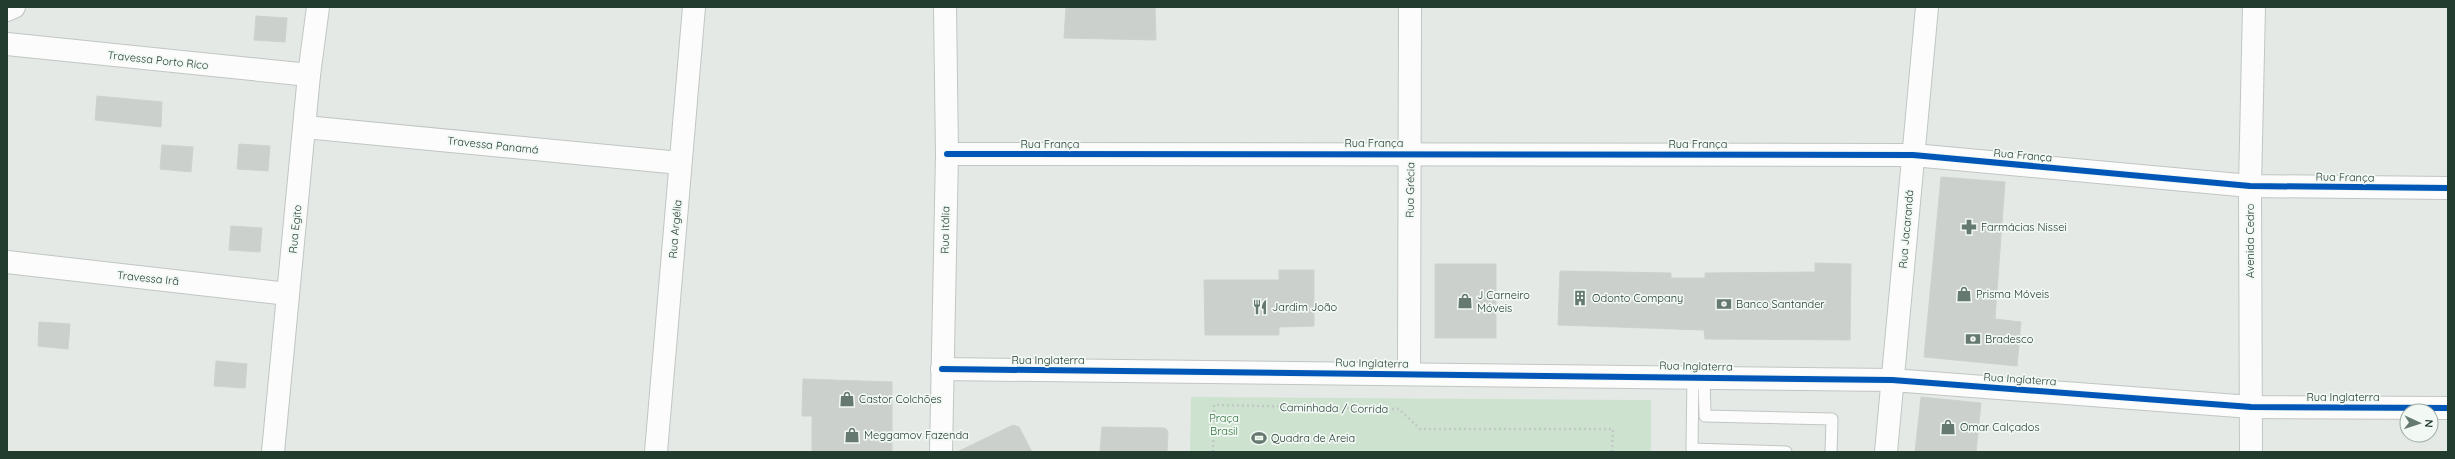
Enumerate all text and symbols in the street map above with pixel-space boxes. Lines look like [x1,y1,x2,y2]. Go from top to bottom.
street label: Travessa Porto Rico [107,48,209,72]
street label: Travessa Panamá [447,133,539,157]
street label: Rua França [1345,136,1403,150]
street label: Rua França [1021,137,1079,151]
street label: Rua França [1669,137,1727,151]
street label: Rua França [1993,145,2053,165]
street label: Rua Grécia [1403,162,1417,218]
street label: Rua França [2315,169,2375,185]
street label: Rua Jacarandá [1896,189,1916,269]
street label: Rua Argélia [665,199,685,259]
street label: Avenida Cedro [2243,203,2257,278]
street label: Rua Egito [285,204,305,254]
street label: Rua Itália [938,206,952,254]
pharmacy icon: Farmácias Nissei [1960,218,1978,236]
place label: Farmácias Nissei [1981,220,2067,234]
street label: Travessa Irã [116,268,180,288]
shop icon: Prisma Móveis [1955,285,1973,303]
place label: Prisma Móveis [1976,287,2049,301]
place label: J Carneiro Móveis [1477,288,1530,315]
building icon: Odonto Company [1571,289,1589,307]
place label: Odonto Company [1592,291,1683,305]
shop icon: J Carneiro Móveis [1456,292,1474,310]
bank icon: Banco Santander [1715,295,1733,313]
place label: Banco Santander [1736,297,1825,311]
restaurant icon: Jardim João [1251,298,1269,316]
place label: Jardim João [1272,300,1338,314]
bank icon: Bradesco [1964,330,1982,348]
place label: Bradesco [1985,332,2034,346]
street label: Rua Inglaterra [1011,353,1085,367]
street label: Rua Inglaterra [1335,355,1409,371]
street label: Rua Inglaterra [1659,358,1733,374]
street label: Rua Inglaterra [1983,369,2057,389]
shop icon: Castor Colchões [838,390,856,408]
street label: Rua Inglaterra [2306,390,2380,404]
place label: Castor Colchões [859,392,942,406]
street label: Caminhada / Corrida [1280,400,1388,416]
north arrow [2399,403,2439,443]
park label: Praça Brasil [1209,411,1239,438]
shop icon: Omar Calçados [1939,418,1957,436]
text: N [2422,419,2436,428]
place label: Omar Calçados [1960,420,2040,434]
shop icon: Meggamov Fazenda [843,426,861,444]
place label: Meggamov Fazenda [864,428,969,442]
sports icon: Quadra de Areia [1250,429,1268,447]
place label: Quadra de Areia [1271,431,1355,445]

